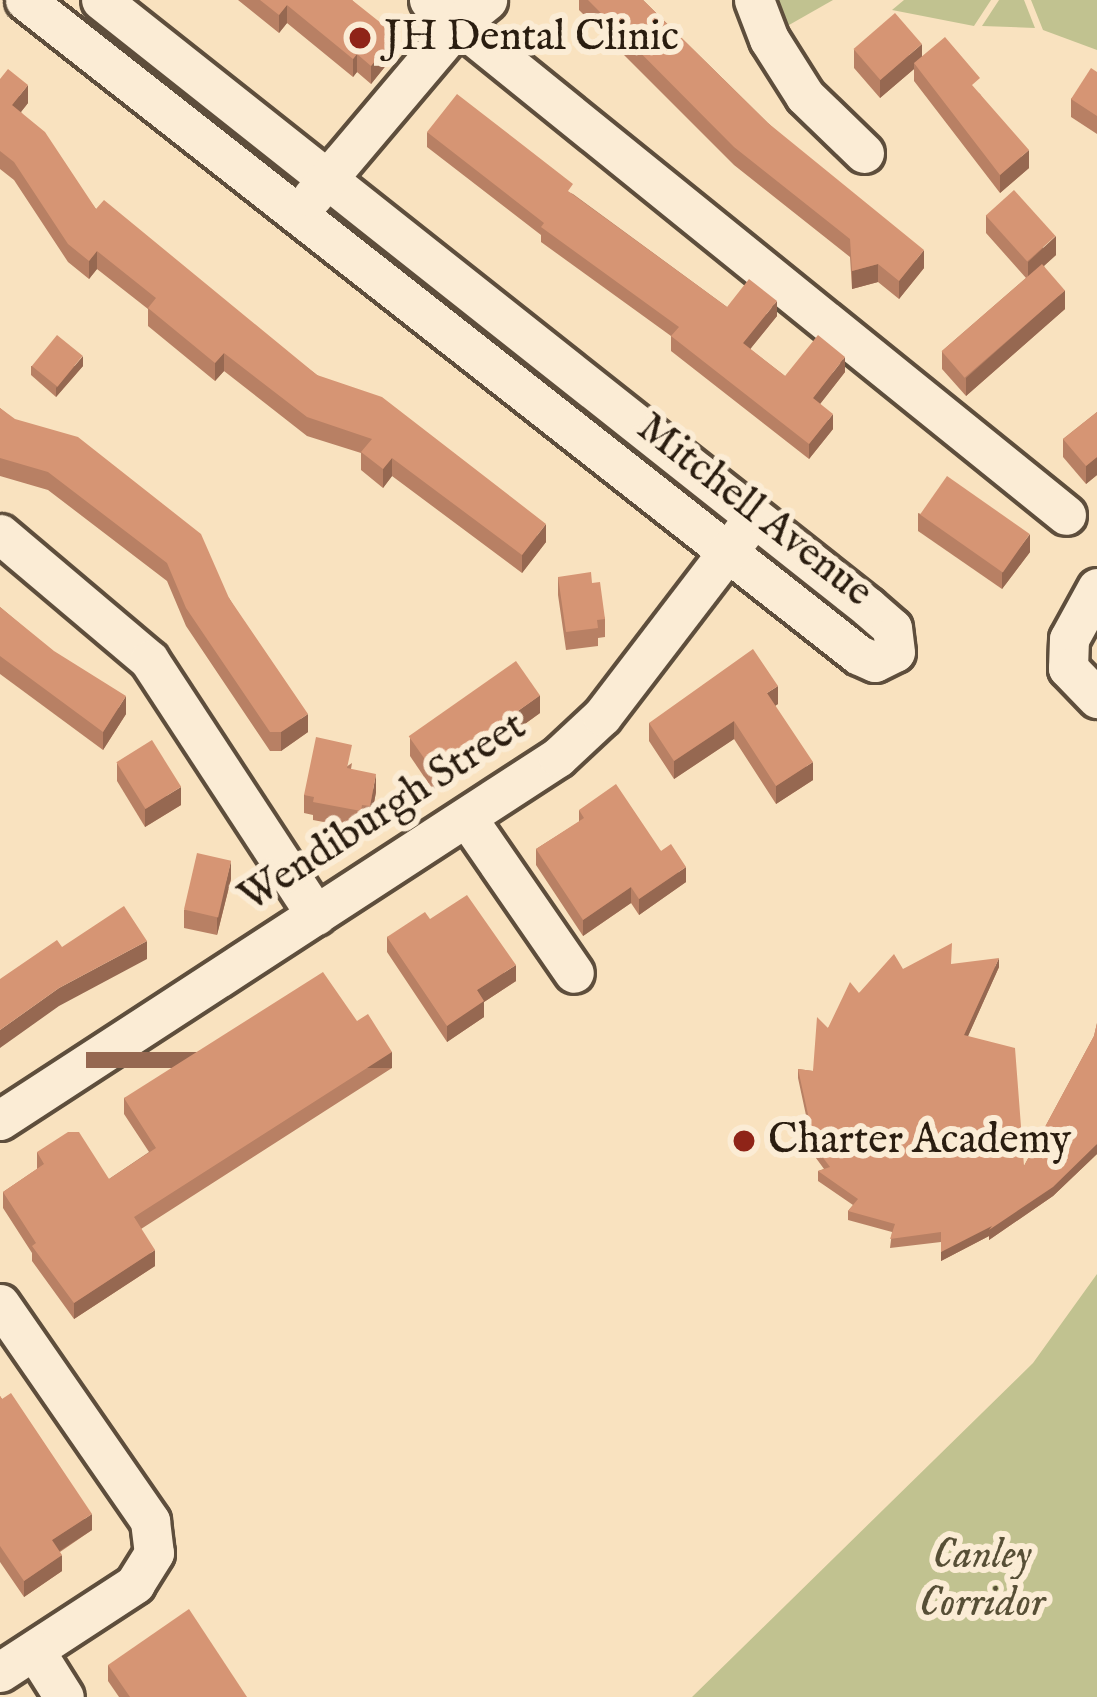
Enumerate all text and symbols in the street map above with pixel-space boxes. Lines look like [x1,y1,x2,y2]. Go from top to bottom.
place label: JH Dental Clinic [384,13,679,63]
marker: JH Dental Clinic [347,25,373,51]
street label: Mitchell Avenue [626,403,882,619]
street label: Wendiburgh Street [230,702,536,924]
place label: Charter Academy [768,1116,1071,1166]
marker: Charter Academy [731,1128,757,1154]
park label: Canley Corridor [919,1531,1045,1630]

